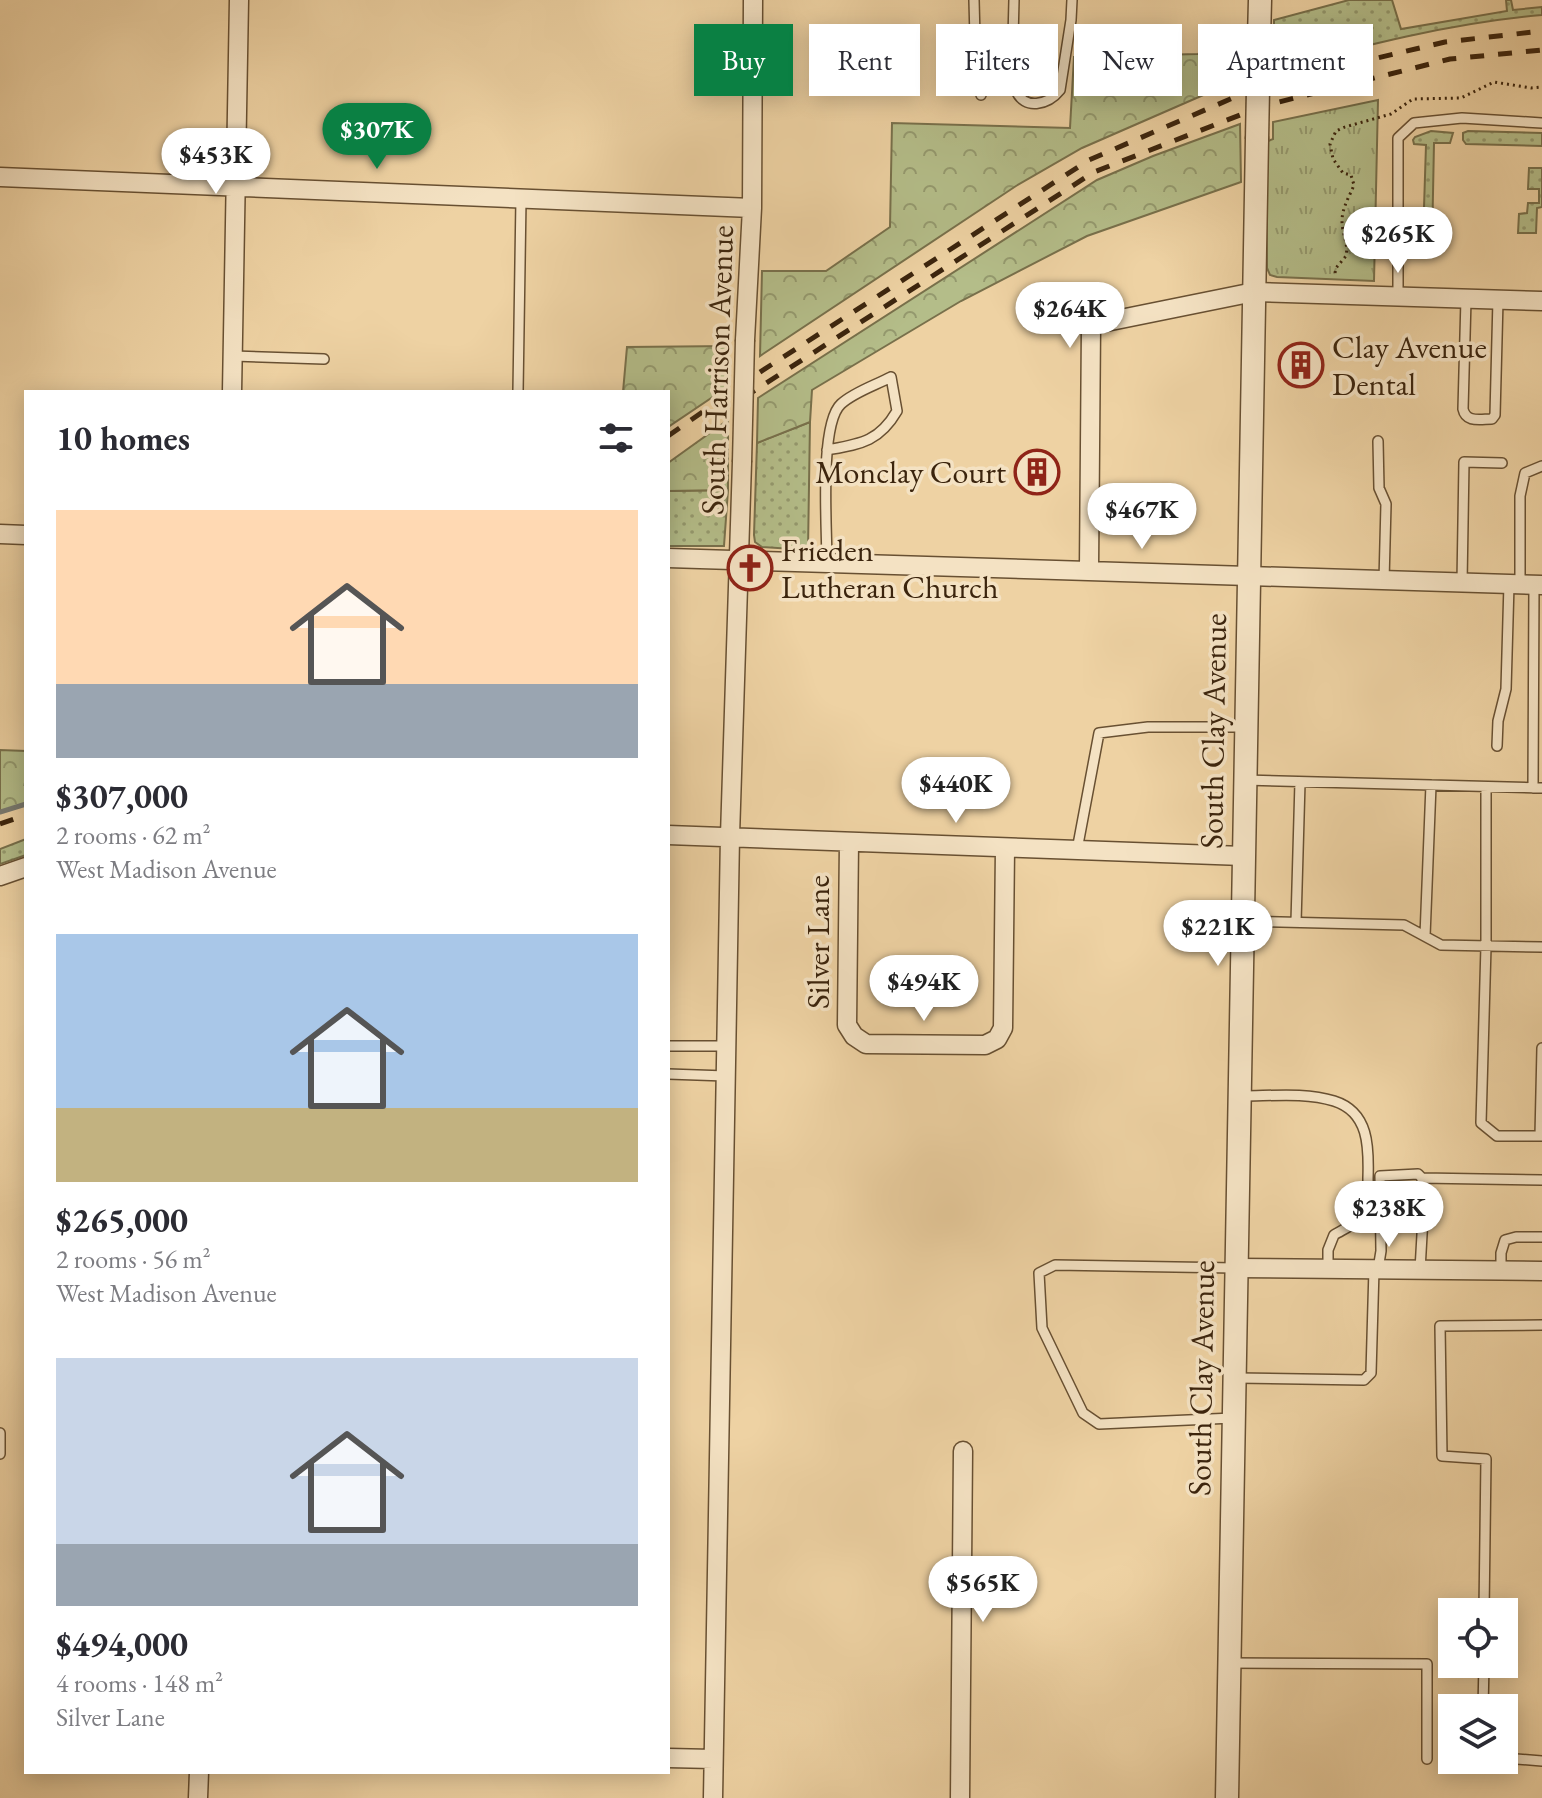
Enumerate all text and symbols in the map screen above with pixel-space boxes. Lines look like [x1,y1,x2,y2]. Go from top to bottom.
chip: Buy [694,24,793,96]
chip: Rent [809,24,920,96]
chip: Filters [936,24,1058,96]
chip: New [1074,24,1182,96]
chip: Apartment [1198,24,1373,96]
pin: $307K [321,103,433,171]
text: $307K [340,112,414,146]
pin: $453K [160,128,272,196]
text: $453K [179,137,253,171]
pin: $265K [1342,207,1454,275]
text: $265K [1361,216,1435,250]
street label: South Harrison Avenue [691,224,743,516]
pin: $264K [1014,282,1126,350]
text: $264K [1033,291,1107,325]
place label: Clay Avenue Dental [1332,326,1487,405]
building icon: Clay Avenue Dental [1277,341,1325,389]
text: 10 homes [56,416,190,460]
icon: filters [594,416,638,460]
building icon: Monclay Court [1013,448,1061,496]
place label: Monclay Court [815,451,1006,493]
pin: $467K [1086,483,1198,551]
text: $467K [1105,492,1179,526]
place label: Frieden Lutheran Church [781,529,999,608]
church icon: Frieden Lutheran Church [726,544,774,592]
icon: home [275,562,419,706]
street label: South Clay Avenue [1190,613,1236,849]
pin: $440K [900,757,1012,825]
text: $440K [919,766,993,800]
text: $307,000 [56,774,188,818]
text: 2 rooms · 62 m² [56,818,211,852]
text: West Madison Avenue [56,852,277,886]
street label: Silver Lane [797,875,839,1009]
pin: $221K [1162,900,1274,968]
text: $221K [1181,909,1255,943]
pin: $494K [868,955,980,1023]
text: $494K [887,964,961,998]
icon: home [275,986,419,1130]
pin: $238K [1333,1181,1445,1249]
text: $238K [1352,1190,1426,1224]
text: $265,000 [56,1198,188,1242]
text: 2 rooms · 56 m² [56,1242,211,1276]
street label: South Clay Avenue [1178,1260,1224,1496]
text: West Madison Avenue [56,1276,277,1310]
icon: home [275,1410,419,1554]
pin: $565K [927,1556,1039,1624]
text: $565K [946,1565,1020,1599]
map controls [1438,1598,1518,1774]
button: locate [1438,1598,1518,1678]
text: $494,000 [56,1622,188,1666]
text: 4 rooms · 148 m² [56,1666,223,1700]
button: layers [1438,1694,1518,1774]
text: Silver Lane [56,1700,165,1734]

